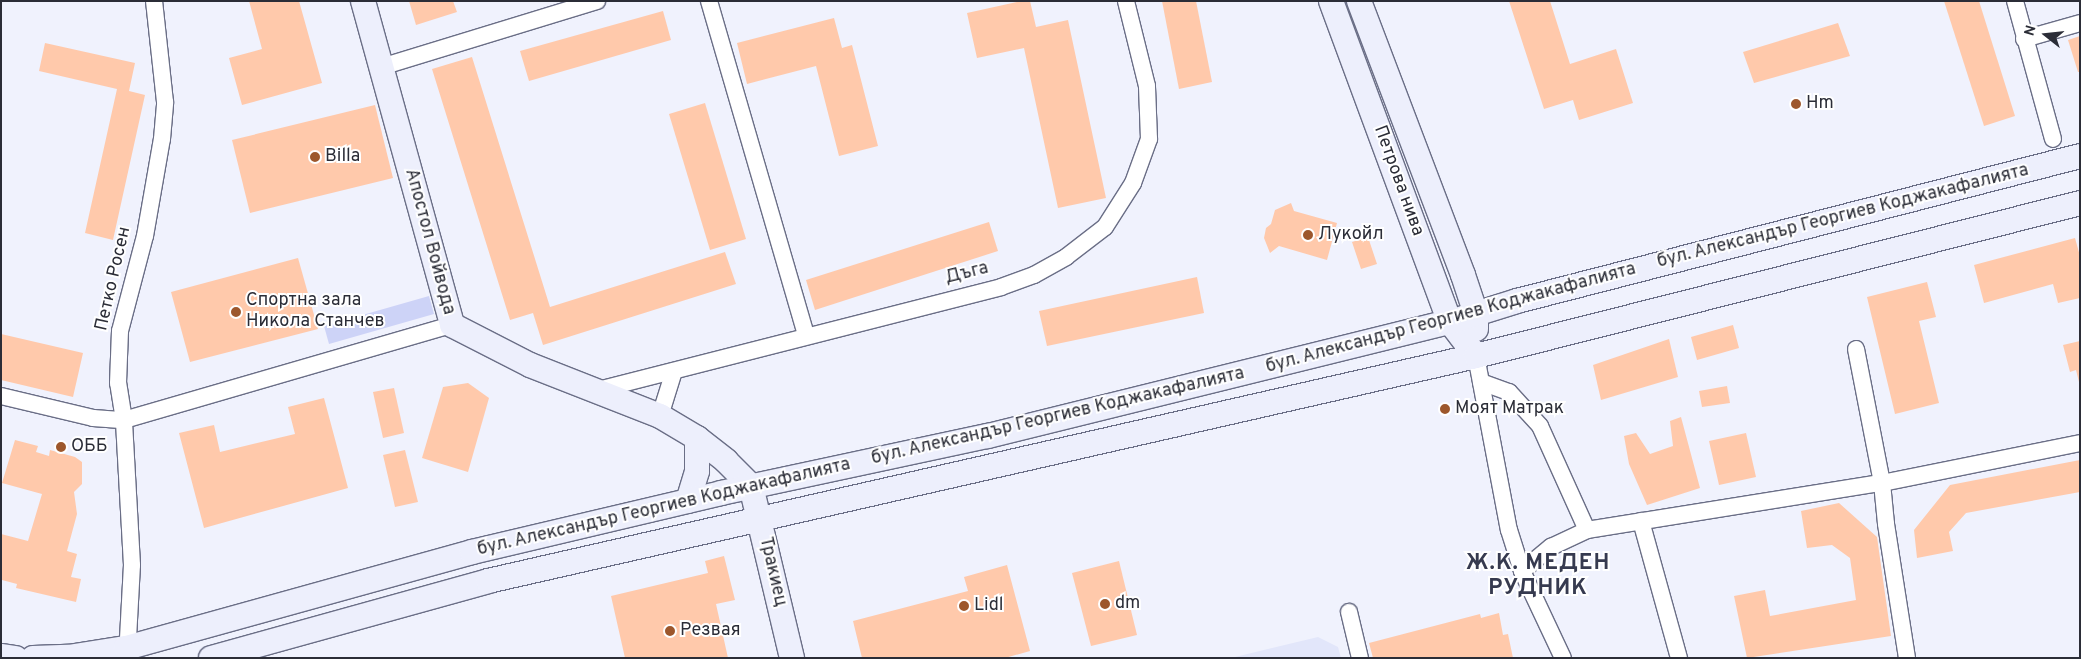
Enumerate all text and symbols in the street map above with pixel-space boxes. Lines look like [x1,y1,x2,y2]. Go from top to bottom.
north arrow [2021,10,2071,60]
text: N [2022,24,2041,38]
place label: Hm [1806,93,1834,115]
marker: Hm [1790,98,1802,110]
street label: Петрова нива [1368,123,1428,239]
place label: Billa [325,146,360,168]
marker: Billa [309,151,321,163]
street label: бул. Александър Георгиев Коджакафалията [1655,160,2031,274]
street label: Апостол Войвода [399,167,459,317]
place label: Лукойл [1318,224,1384,246]
street label: Петко Росен [92,225,136,333]
marker: Лукойл [1302,229,1314,241]
street label: Дъга [943,258,991,290]
street label: бул. Александър Георгиев Коджакафалията [1263,259,1639,379]
place label: Спортна зала Никола Станчев [246,291,385,334]
marker: Спортна зала Никола Станчев [230,306,242,318]
street label: бул. Александър Георгиев Коджакафалията [869,363,1247,471]
place label: Моят Матрак [1455,398,1564,420]
marker: Моят Матрак [1439,403,1451,415]
place label: ОББ [71,436,108,458]
marker: ОББ [55,441,67,453]
street label: бул. Александър Георгиев Коджакафалията [475,454,853,562]
street label: Тракиец [754,535,790,609]
district label: Ж.К. МЕДЕН РУДНИК [1464,550,1612,602]
place label: dm [1115,593,1140,615]
place label: Lidl [974,595,1003,617]
marker: dm [1099,598,1111,610]
marker: Lidl [958,600,970,612]
place label: Резвая [680,620,740,642]
marker: Резвая [664,625,676,637]

